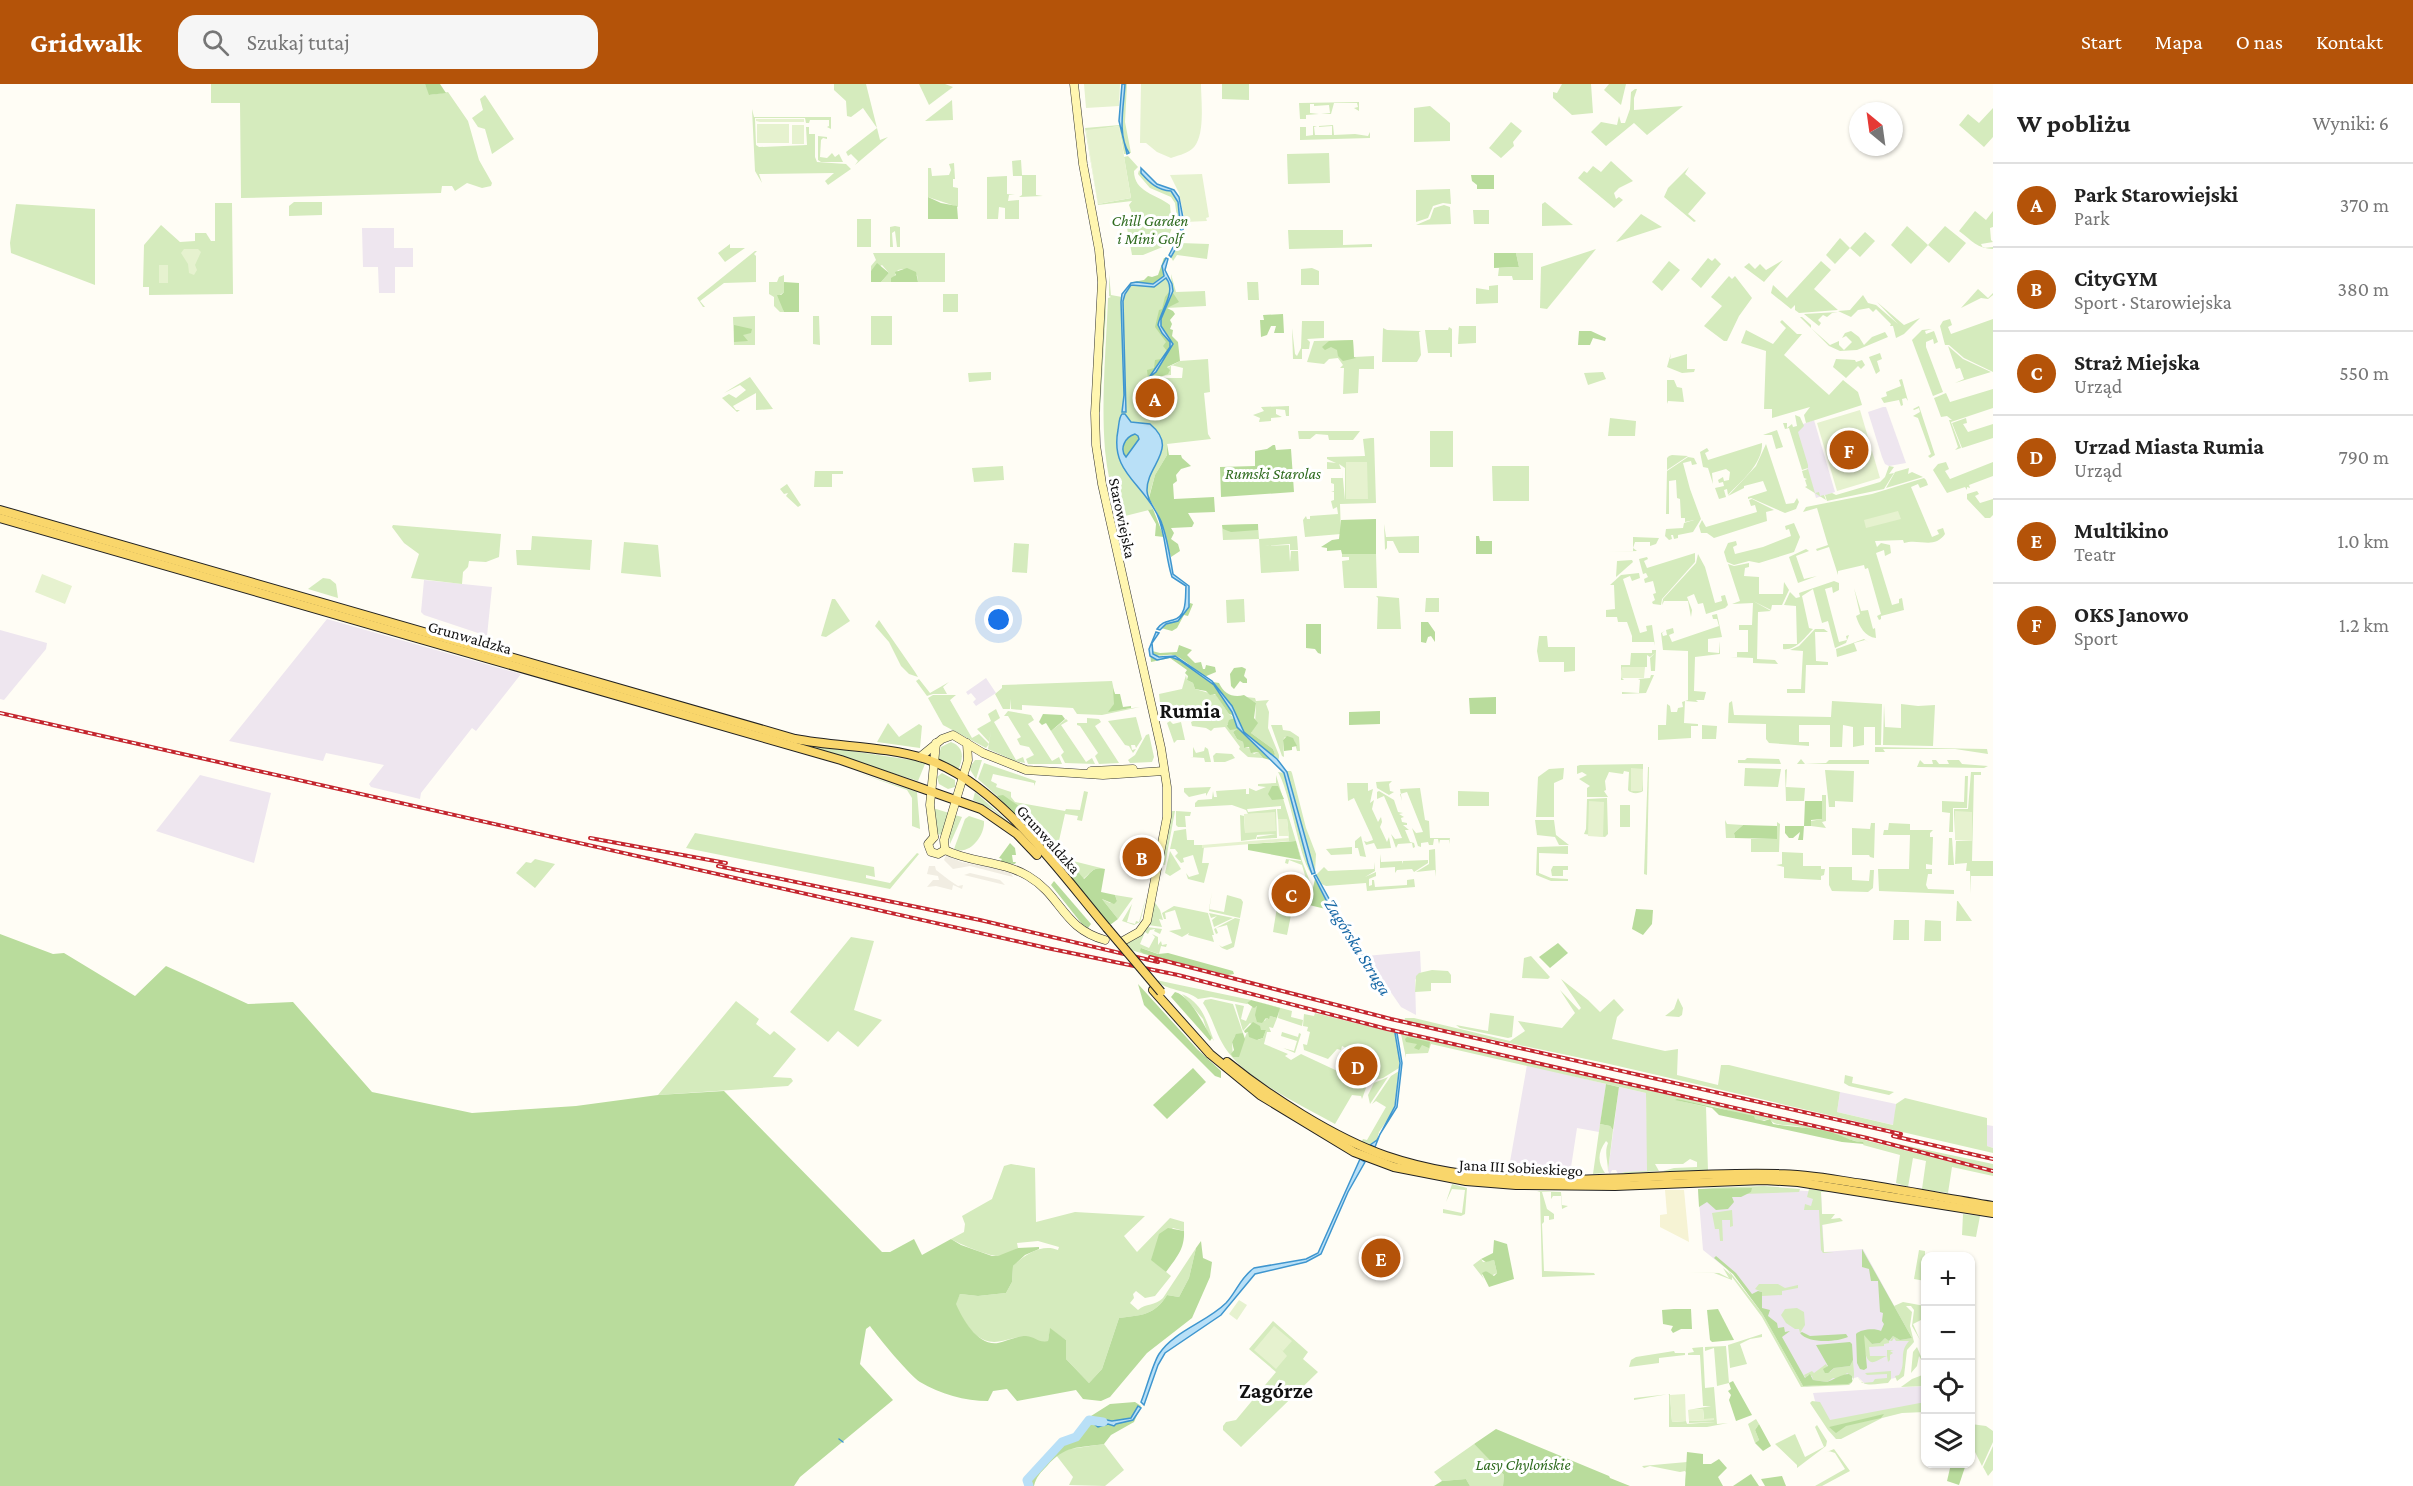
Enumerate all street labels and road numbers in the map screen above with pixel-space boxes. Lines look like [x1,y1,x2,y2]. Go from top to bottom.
street label: Starowiejska [1105,476,1139,561]
street label: Grunwaldzka [426,617,514,658]
street label: Grunwaldzka [1013,802,1084,878]
street label: Jana III Sobieskiego [1456,1156,1584,1180]

